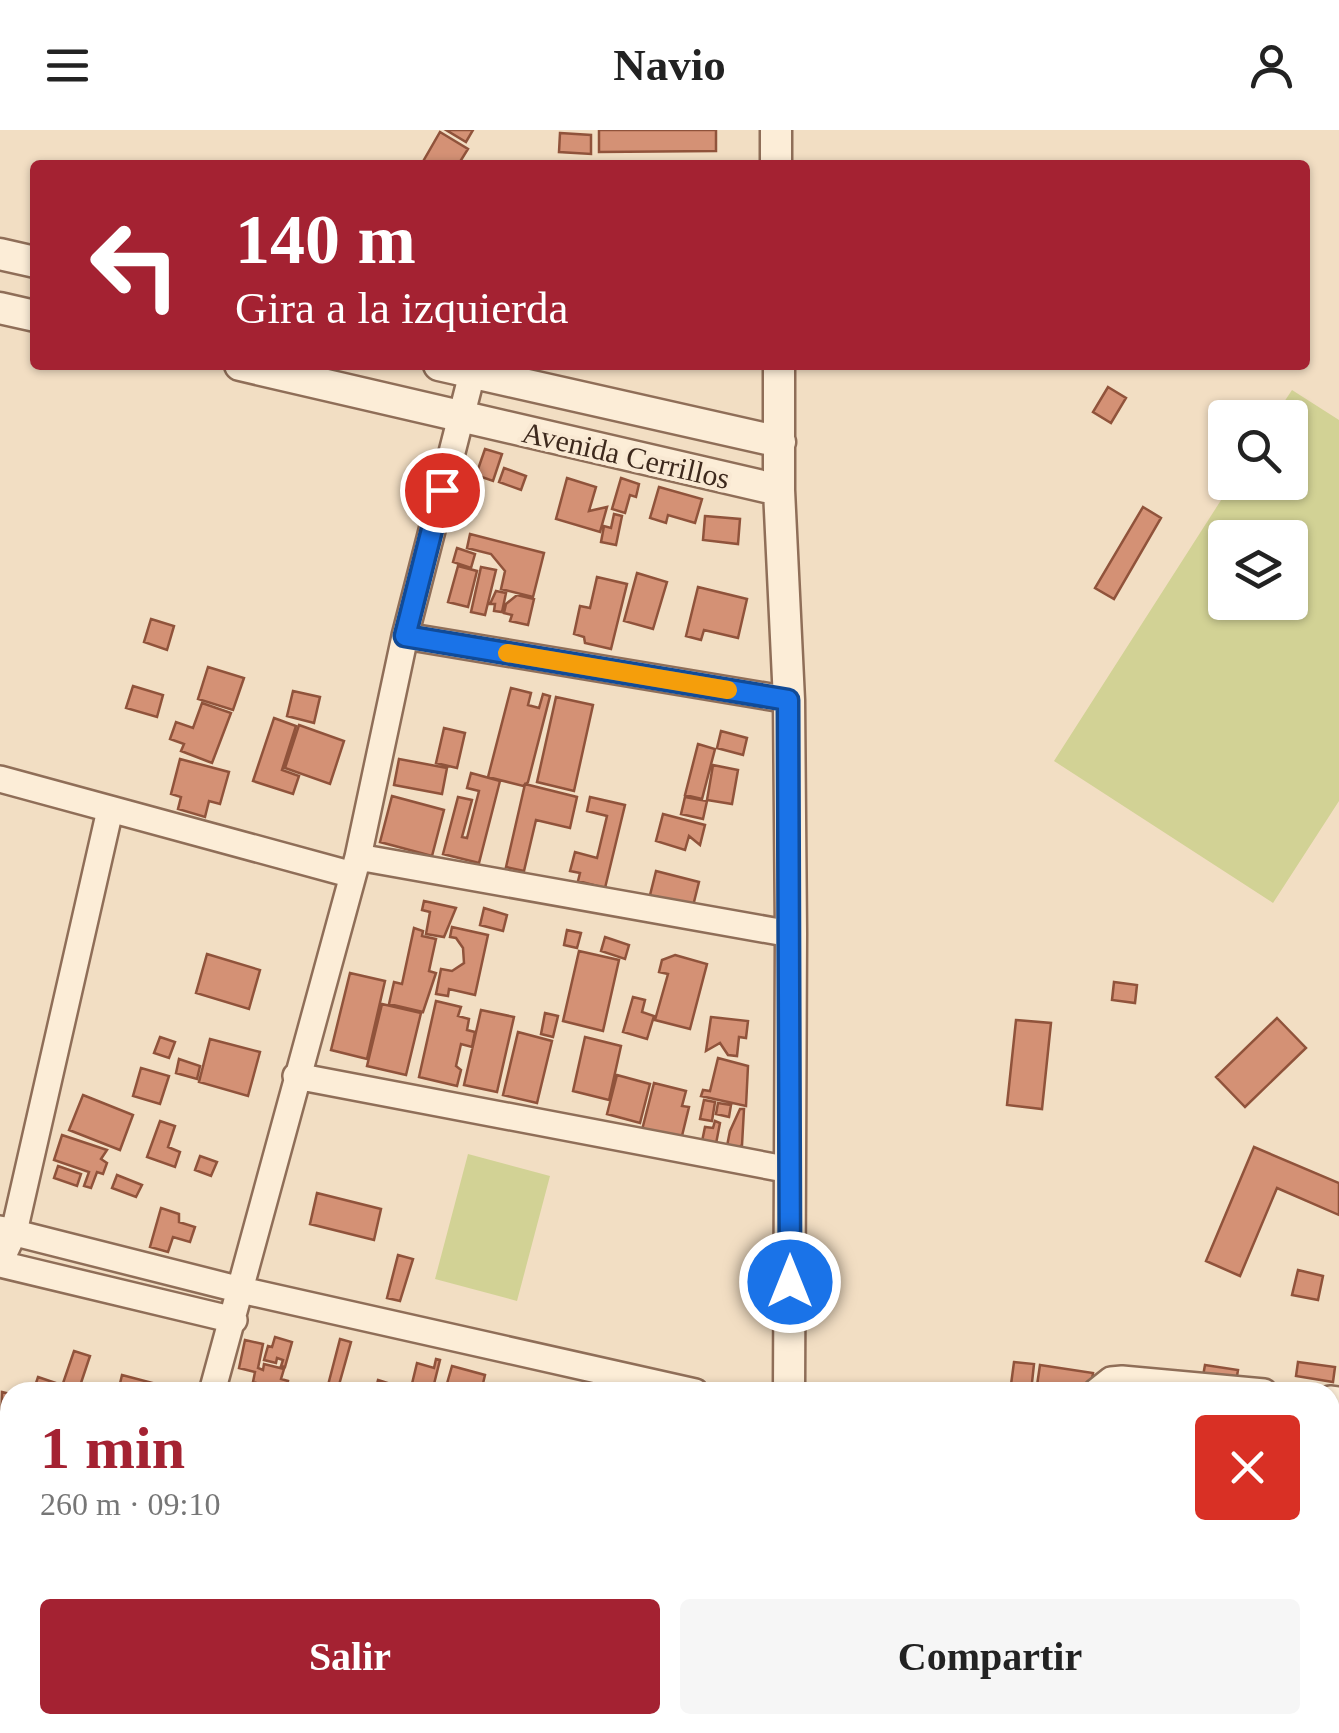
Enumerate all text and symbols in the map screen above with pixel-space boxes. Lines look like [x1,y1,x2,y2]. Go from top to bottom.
icon: menu [40,38,95,93]
icon: person [1244,38,1299,93]
text: Navio [613,40,726,90]
icon: left [70,200,200,330]
text: 140 m [235,201,416,278]
text: Gira a la izquierda [235,283,569,333]
map controls [1208,400,1308,620]
button: search [1208,400,1308,500]
street label: Avenida Cerrillos [519,415,733,495]
pin [400,448,485,533]
icon: arrive [415,463,470,518]
button: layers [1208,520,1308,620]
position arrow [738,1230,842,1334]
text: 1 min [40,1415,185,1481]
button: close [1195,1415,1300,1520]
text: 260 m · 09:10 [40,1486,220,1522]
button: Salir [40,1599,660,1714]
button: Compartir [680,1599,1300,1714]

